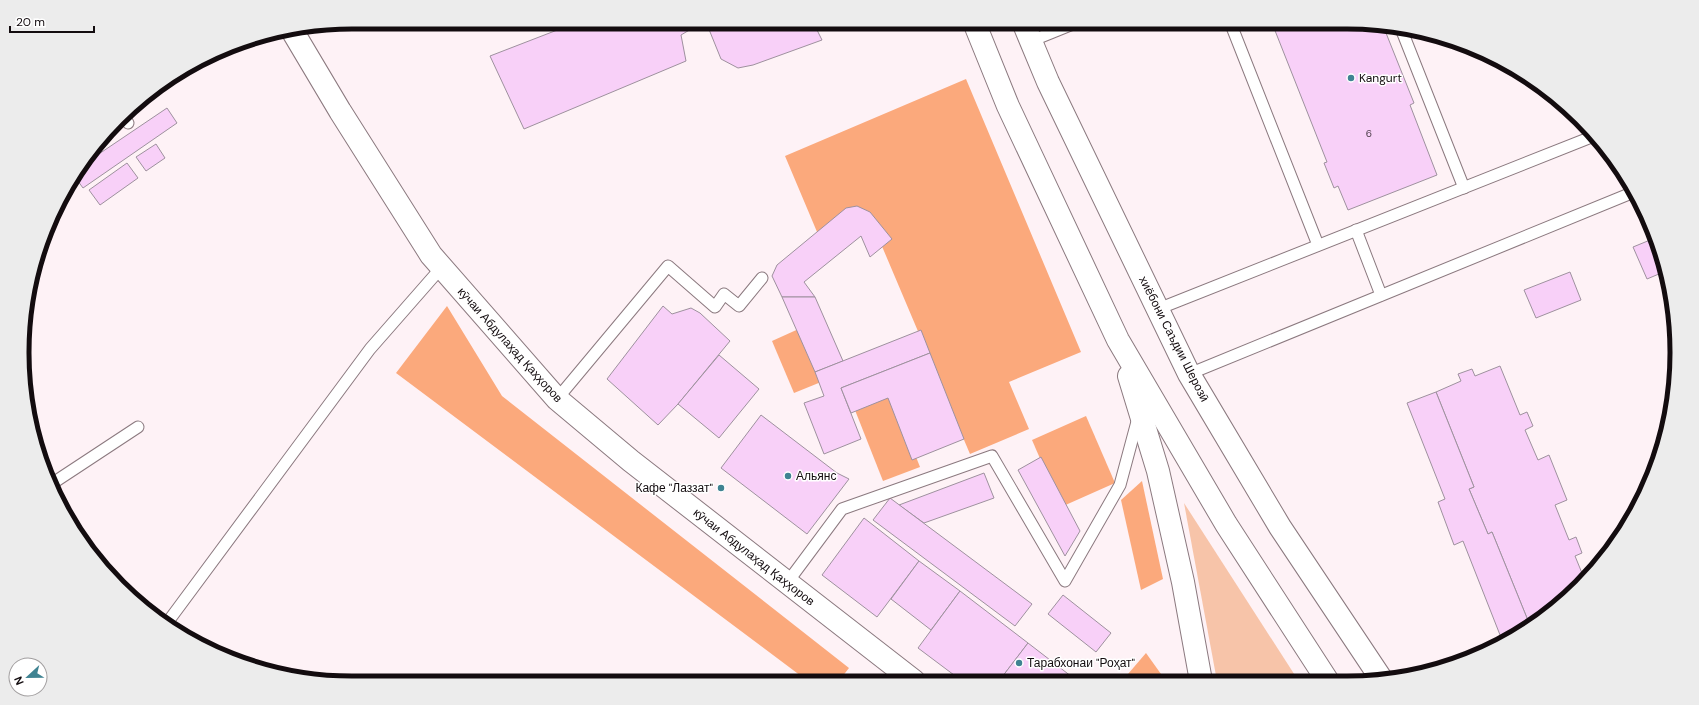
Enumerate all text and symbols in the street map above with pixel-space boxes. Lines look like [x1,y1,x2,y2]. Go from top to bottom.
scale bar [10,8,94,34]
text: 20 m [16,14,45,30]
place label: Kangurt [1359,70,1402,86]
marker: Kangurt [1346,73,1356,83]
house number: 6 [1366,127,1372,140]
street label: хиёбони Саъдии Шерозӣ [1135,273,1213,405]
street label: кӯчаи Абдулаҳад Қаҳҳоров [454,284,566,406]
place label: Альянс [796,468,836,484]
marker: Альянс [783,471,793,481]
place label: Кафе "Лаззат" [635,480,714,496]
marker: Кафе "Лаззат" [716,483,726,493]
street label: кӯчаи Абдулаҳад Қаҳҳоров [690,505,818,609]
place label: Тарабхонаи "Роҳат" [1027,655,1136,671]
north arrow [8,657,48,697]
marker: Тарабхонаи "Роҳат" [1014,658,1024,668]
text: N [11,674,27,687]

